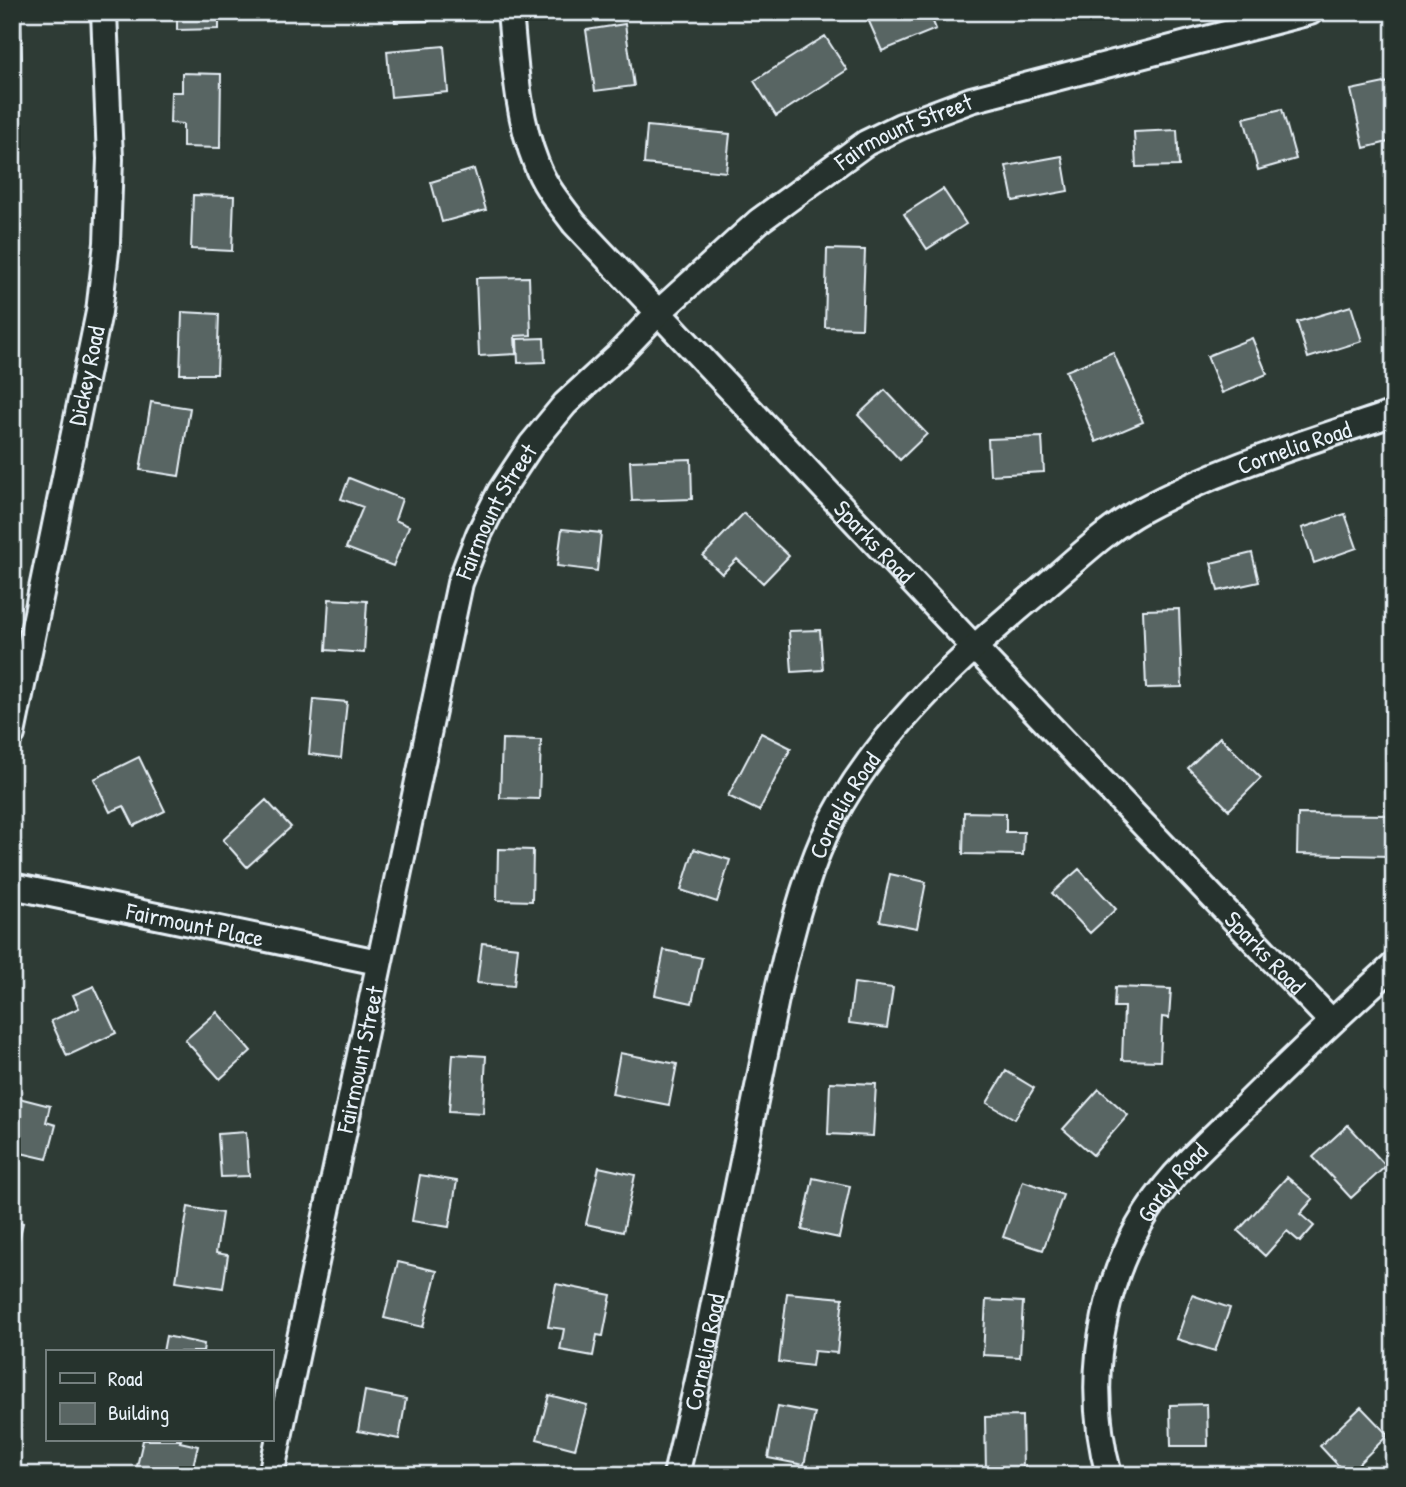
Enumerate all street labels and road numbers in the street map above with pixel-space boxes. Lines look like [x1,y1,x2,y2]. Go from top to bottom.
street label: Fairmount Street [827,85,977,178]
street label: Dickey Road [60,323,112,428]
street label: Cornelia Road [1232,412,1355,481]
street label: Fairmount Street [447,436,544,585]
street label: Sparks Road [827,493,922,590]
street label: Cornelia Road [801,745,887,863]
street label: Fairmount Place [123,894,267,954]
street label: Sparks Road [1218,904,1313,1001]
street label: Fairmount Street [328,982,390,1137]
street label: Gordy Road [1129,1135,1214,1228]
street label: Cornelia Road [676,1291,732,1414]

